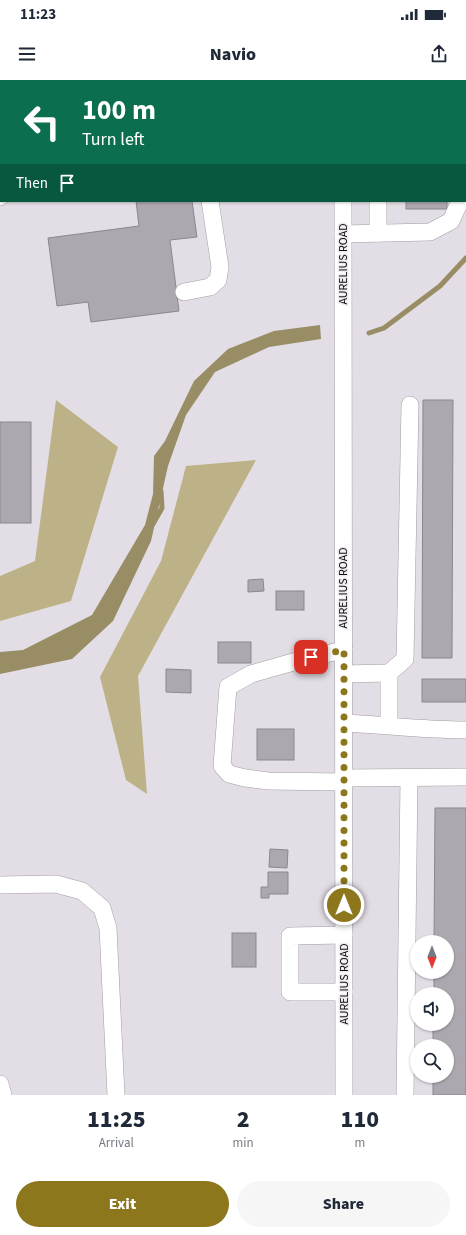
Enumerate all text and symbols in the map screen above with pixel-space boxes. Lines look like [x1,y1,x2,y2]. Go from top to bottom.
text: 11:23 [20,4,56,25]
text: Navio [210,42,256,67]
icon: menu [16,43,38,65]
icon: share [428,43,450,65]
text: 100 m [82,90,156,130]
icon: left [16,96,68,148]
text: Turn left [82,127,144,152]
icon: arrive [56,172,78,194]
text: Then [16,173,48,194]
street label: AURELIUS ROAD [335,223,352,305]
street label: AURELIUS ROAD [335,547,352,629]
pin [294,640,328,674]
icon: arrive [300,646,322,668]
position arrow [323,884,365,926]
north arrow [410,935,454,979]
map controls [410,935,454,1083]
street label: AURELIUS ROAD [336,943,353,1025]
button: sound [410,987,454,1031]
button: search [410,1039,454,1083]
text: 11:25 [87,1102,146,1137]
text: 2 [237,1102,250,1137]
text: 110 [341,1102,379,1137]
text: Arrival [99,1134,134,1152]
text: min [233,1134,254,1152]
text: m [354,1134,365,1152]
button: Exit [16,1181,229,1227]
button: Share [237,1181,450,1227]

